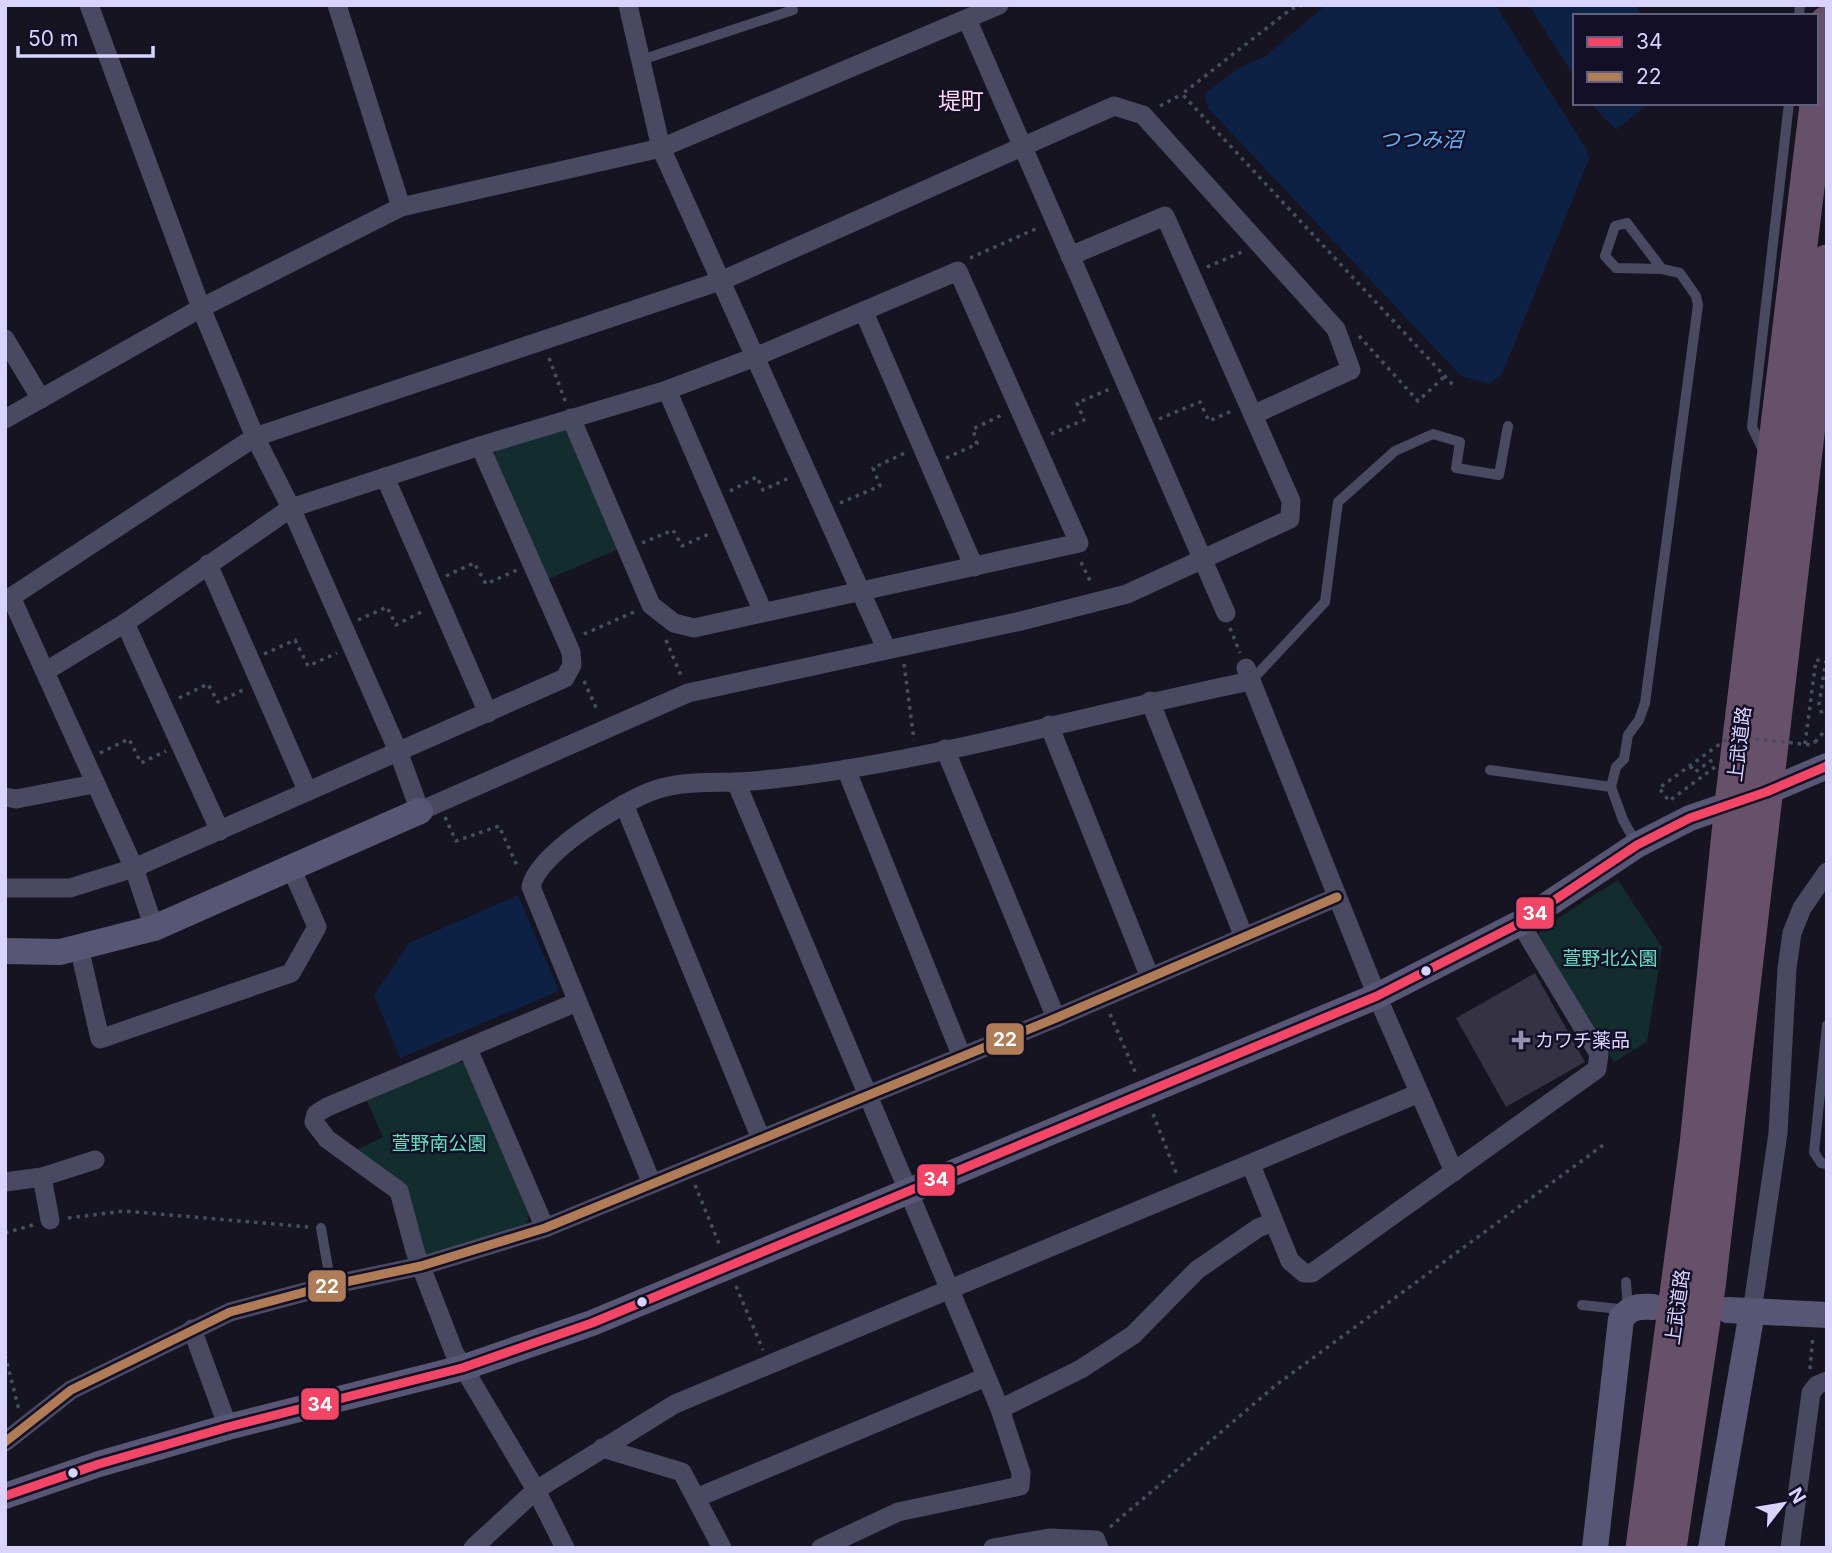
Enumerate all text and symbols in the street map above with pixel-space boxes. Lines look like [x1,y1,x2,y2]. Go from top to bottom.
scale bar [18,14,152,58]
legend [1573,14,1818,105]
text: 50 m [28,26,78,51]
text: 34 [1636,29,1663,54]
text: 22 [1636,64,1662,89]
district label: 堤町 [938,87,984,115]
water label: つつみ沼 [1379,127,1466,152]
street label: 上武道路 [1723,705,1756,783]
line badge: 34 [1515,896,1555,930]
text: 34 [1522,902,1548,925]
park label: 萱野北公園 [1562,947,1658,970]
unlabelled marker [1419,964,1433,978]
line badge: 22 [985,1022,1025,1056]
text: 22 [993,1028,1017,1051]
place label: カワチ薬品 [1535,1029,1630,1052]
marker: カワチ薬品 [1513,1032,1529,1048]
park label: 萱野南公園 [391,1132,487,1155]
line badge: 34 [916,1163,956,1197]
text: 34 [923,1168,949,1191]
street label: 上武道路 [1661,1268,1694,1346]
line badge: 22 [307,1269,347,1303]
text: 22 [315,1275,339,1298]
unlabelled marker [635,1295,649,1309]
line badge: 34 [300,1387,340,1421]
text: 34 [307,1393,333,1416]
unlabelled marker [66,1466,80,1480]
north arrow [1748,1469,1818,1539]
text: N [1784,1483,1811,1508]

